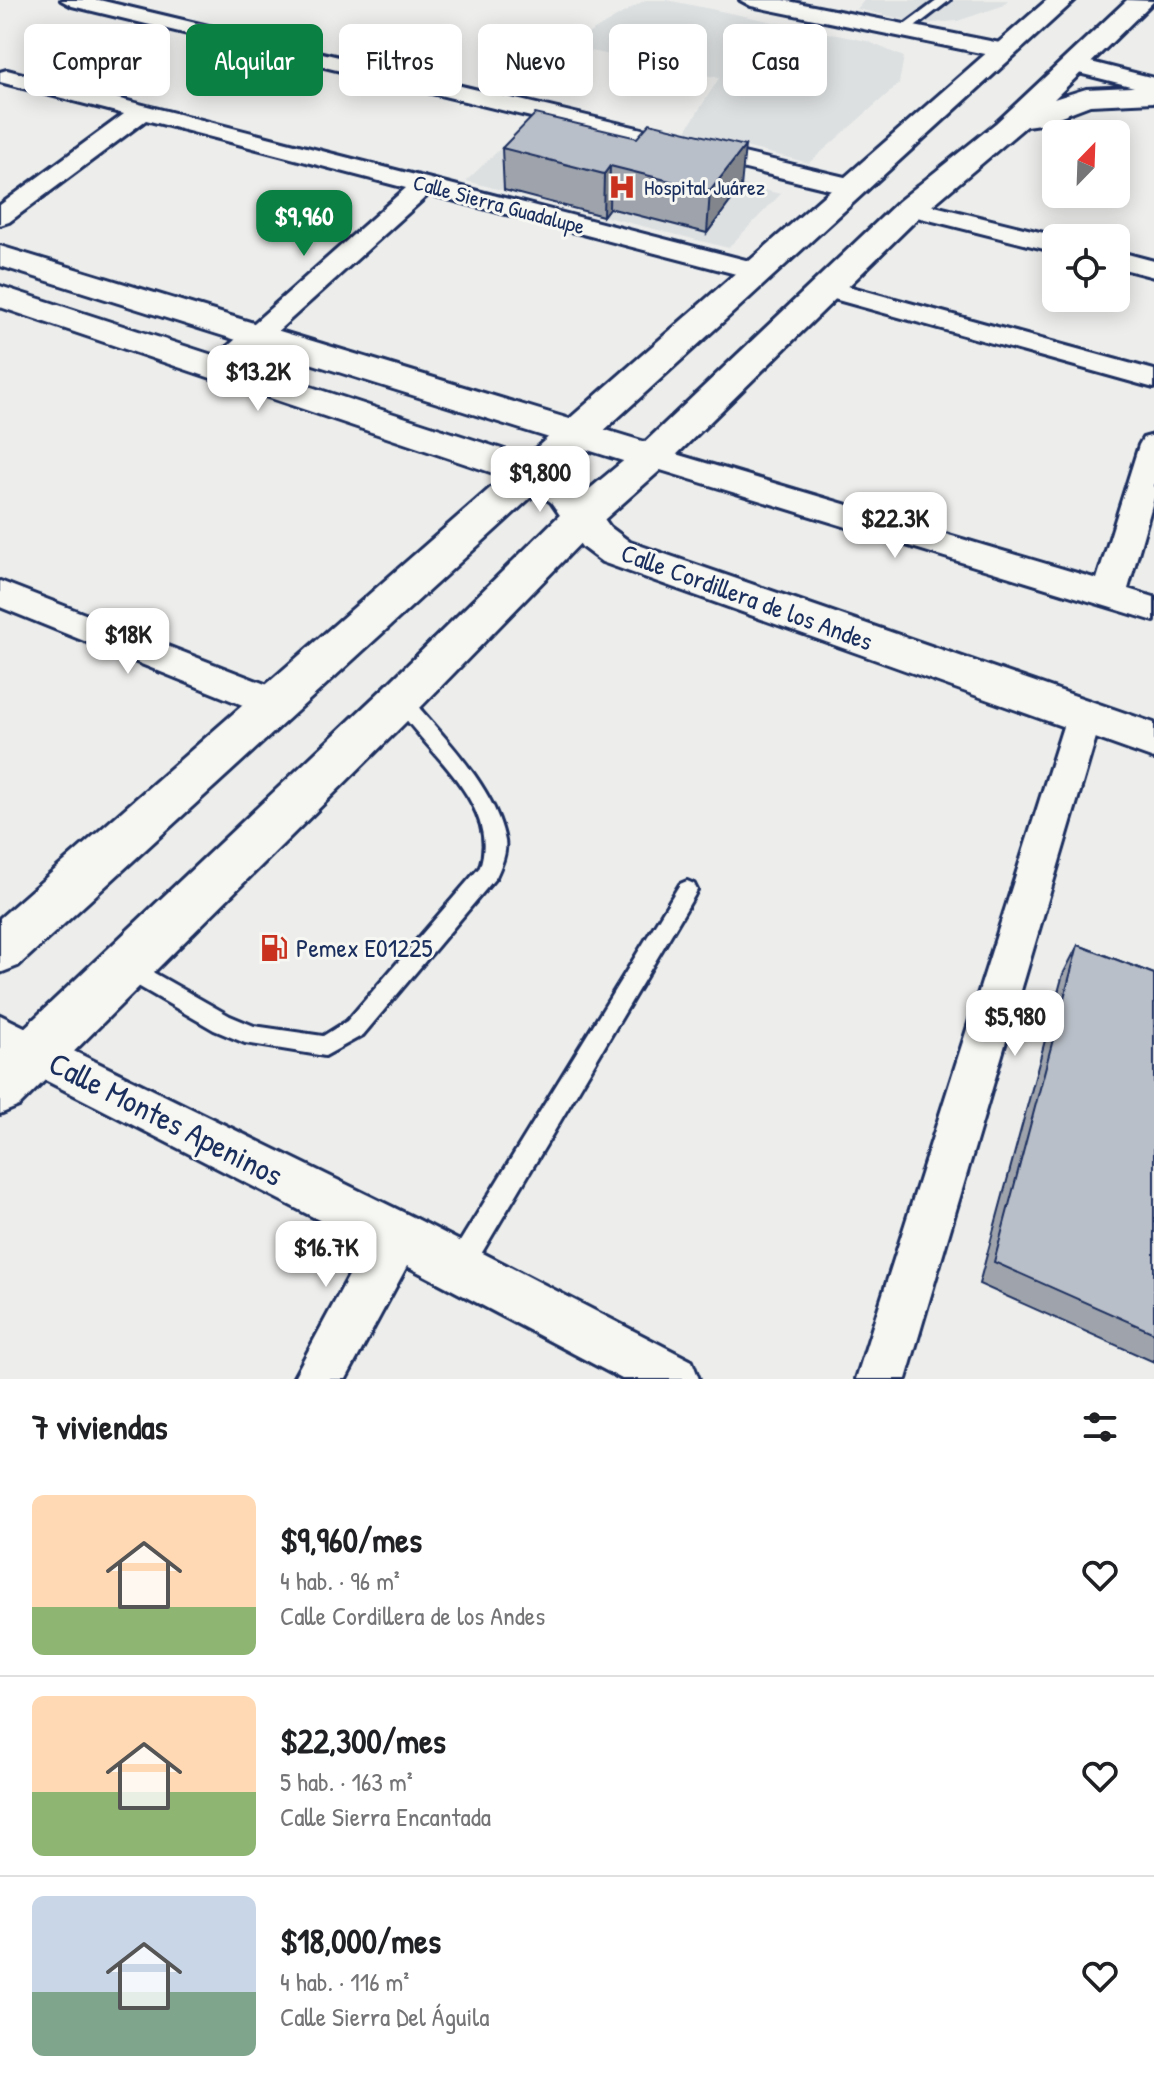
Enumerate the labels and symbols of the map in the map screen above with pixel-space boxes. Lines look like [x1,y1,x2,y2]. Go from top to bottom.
north arrow [1042,120,1130,208]
street label: Calle Sierra Guadalupe [410,167,588,241]
hospital icon: Hospital Juárez [607,172,637,202]
place label: Hospital Juárez [644,172,765,202]
pin: $9,960 [239,190,369,258]
pin: $13.2K [193,345,323,413]
pin: $9,800 [475,446,605,514]
pin: $22.3K [830,492,960,560]
street label: Calle Cordillera de los Andes [617,535,878,658]
pin: $18K [81,608,175,676]
place label: Pemex E01225 [296,930,432,965]
fuel station icon: Pemex E01225 [259,933,289,963]
pin: $5,980 [950,990,1080,1058]
street label: Calle Montes Apeninos [42,1041,291,1196]
pin: $16.7K [261,1221,391,1289]

